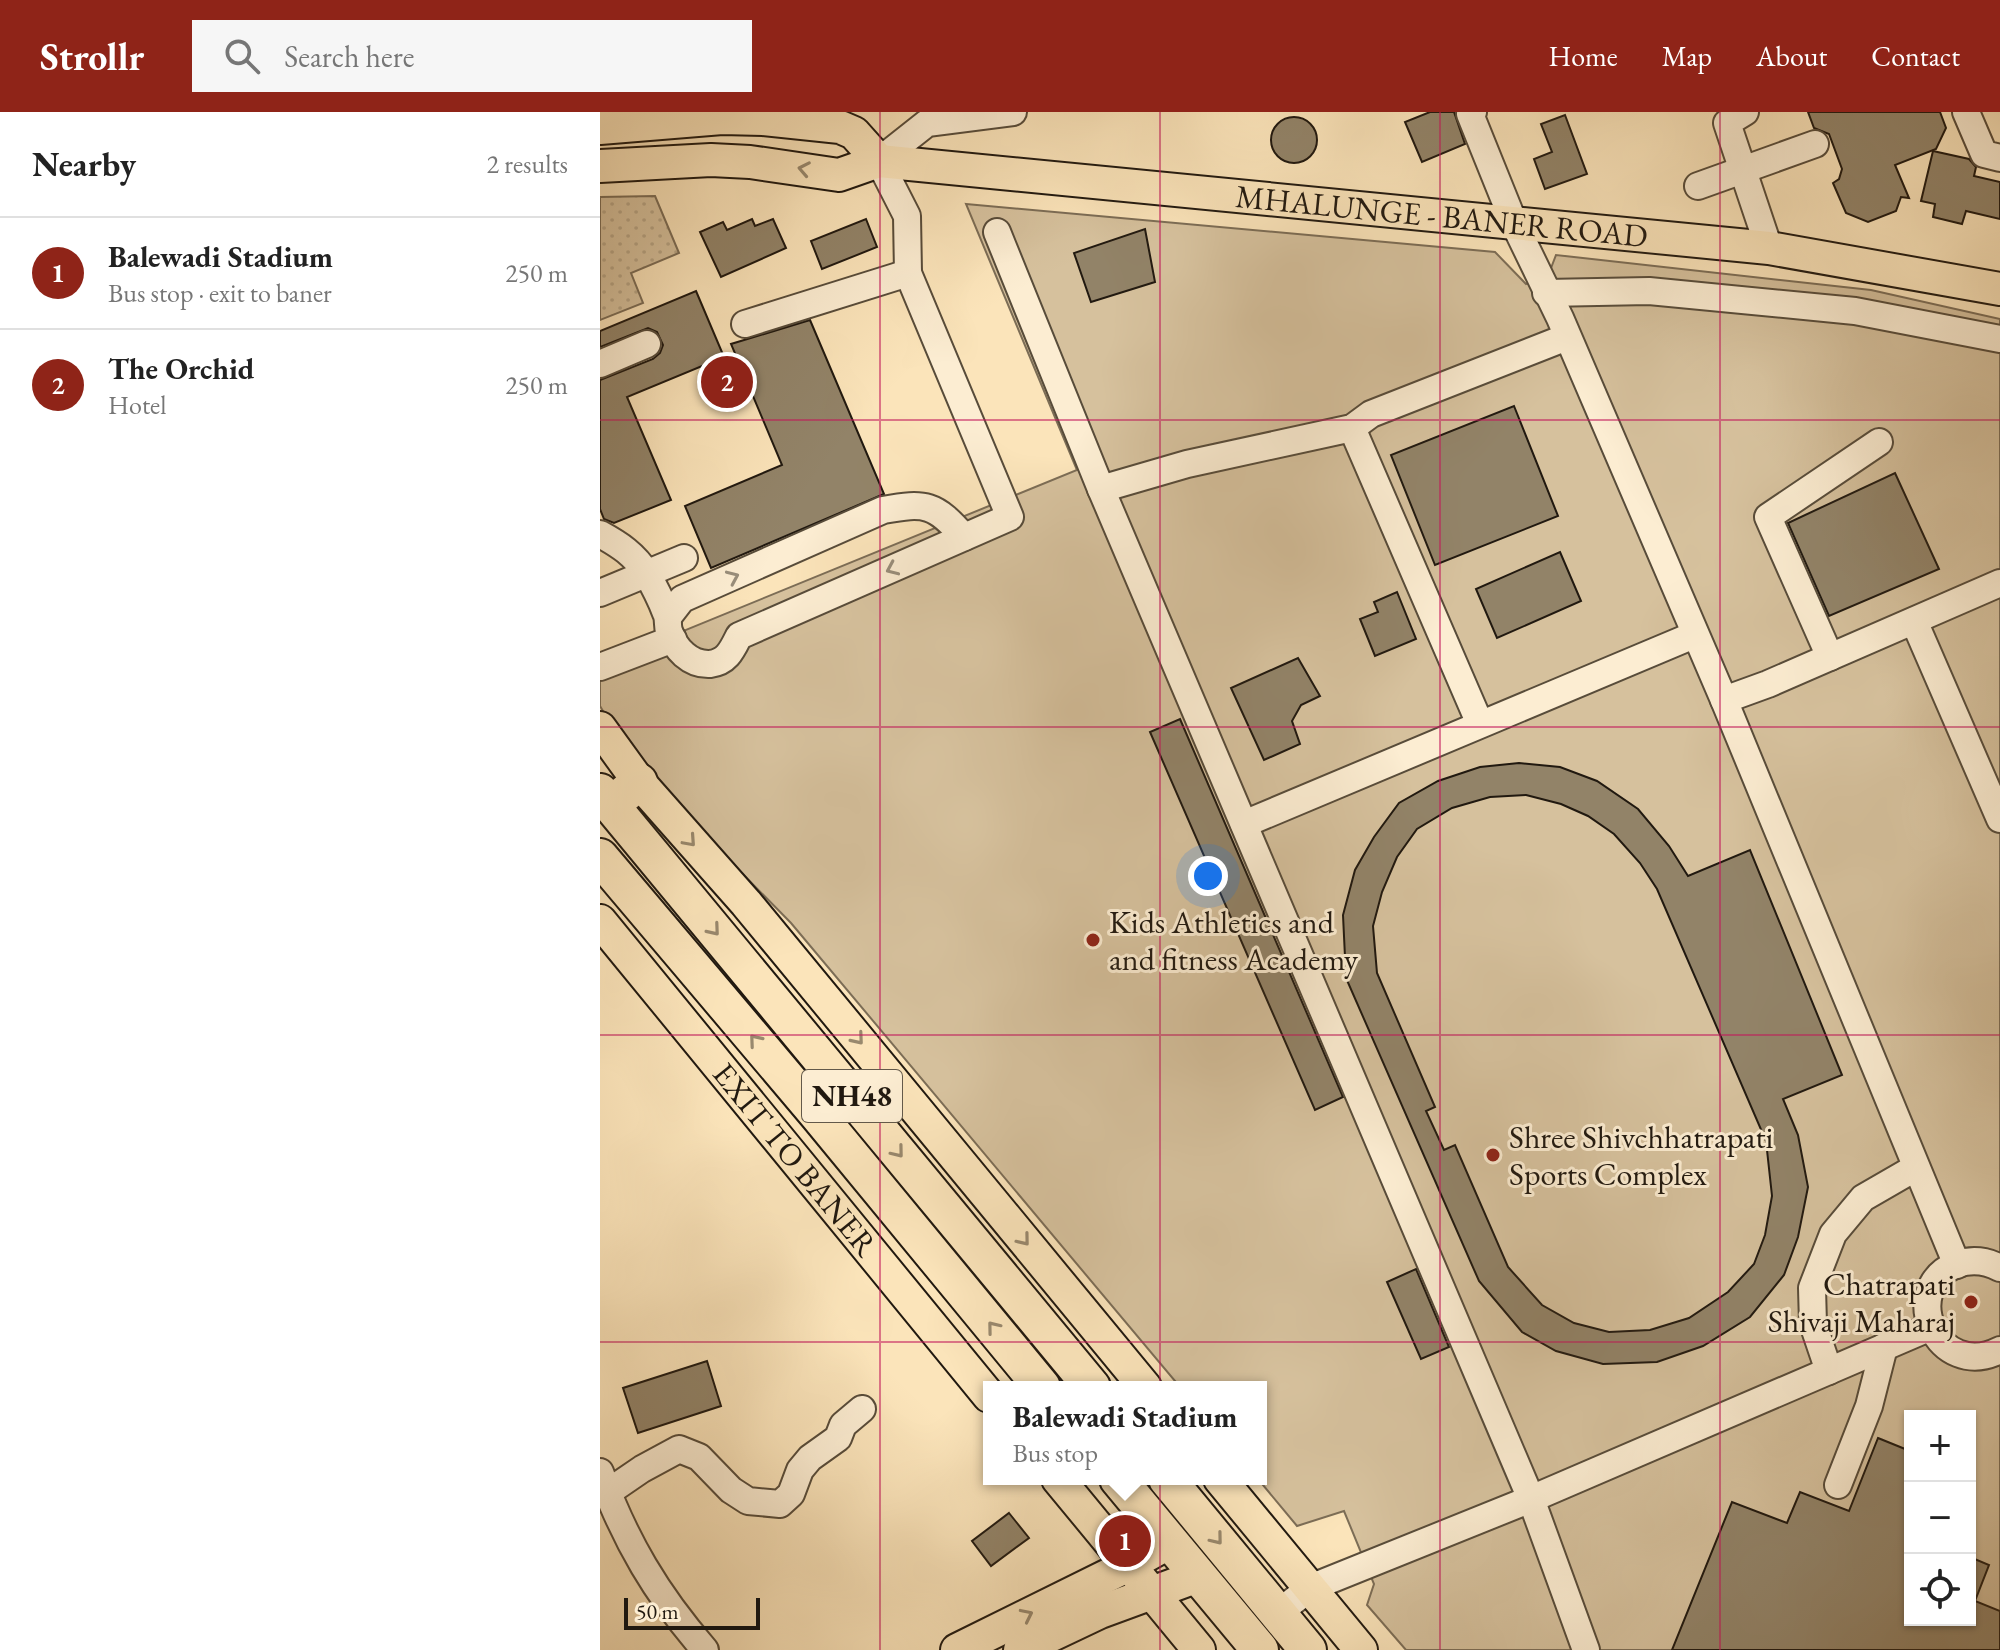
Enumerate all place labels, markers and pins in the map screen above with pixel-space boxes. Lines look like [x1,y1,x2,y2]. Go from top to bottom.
pin: 2 [701,352,753,412]
place label: Kids Athletics and and fitness Academy [1109,901,1359,980]
marker: Kids Athletics and and fitness Academy [1084,931,1102,949]
place label: Shree Shivchhatrapati Sports Complex [1509,1116,1774,1195]
marker: Shree Shivchhatrapati Sports Complex [1484,1146,1502,1164]
place label: Chatrapati Shivaji Maharaj [1768,1263,1955,1342]
marker: Chatrapati Shivaji Maharaj [1962,1293,1980,1311]
pin: 1 [1099,1511,1151,1571]

